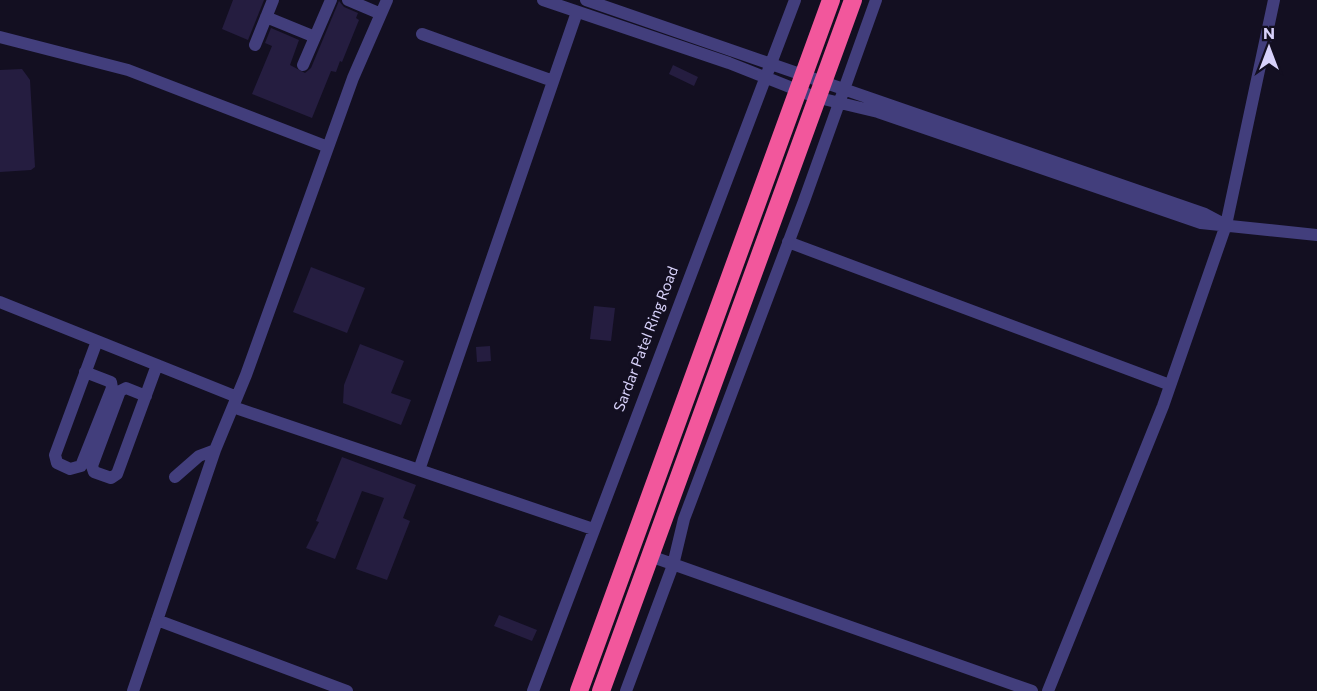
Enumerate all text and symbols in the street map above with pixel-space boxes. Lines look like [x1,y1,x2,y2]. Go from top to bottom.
north arrow [1239,18,1299,78]
text: N [1263,23,1275,42]
street label: Sardar Patel Ring Road [609,263,681,414]

